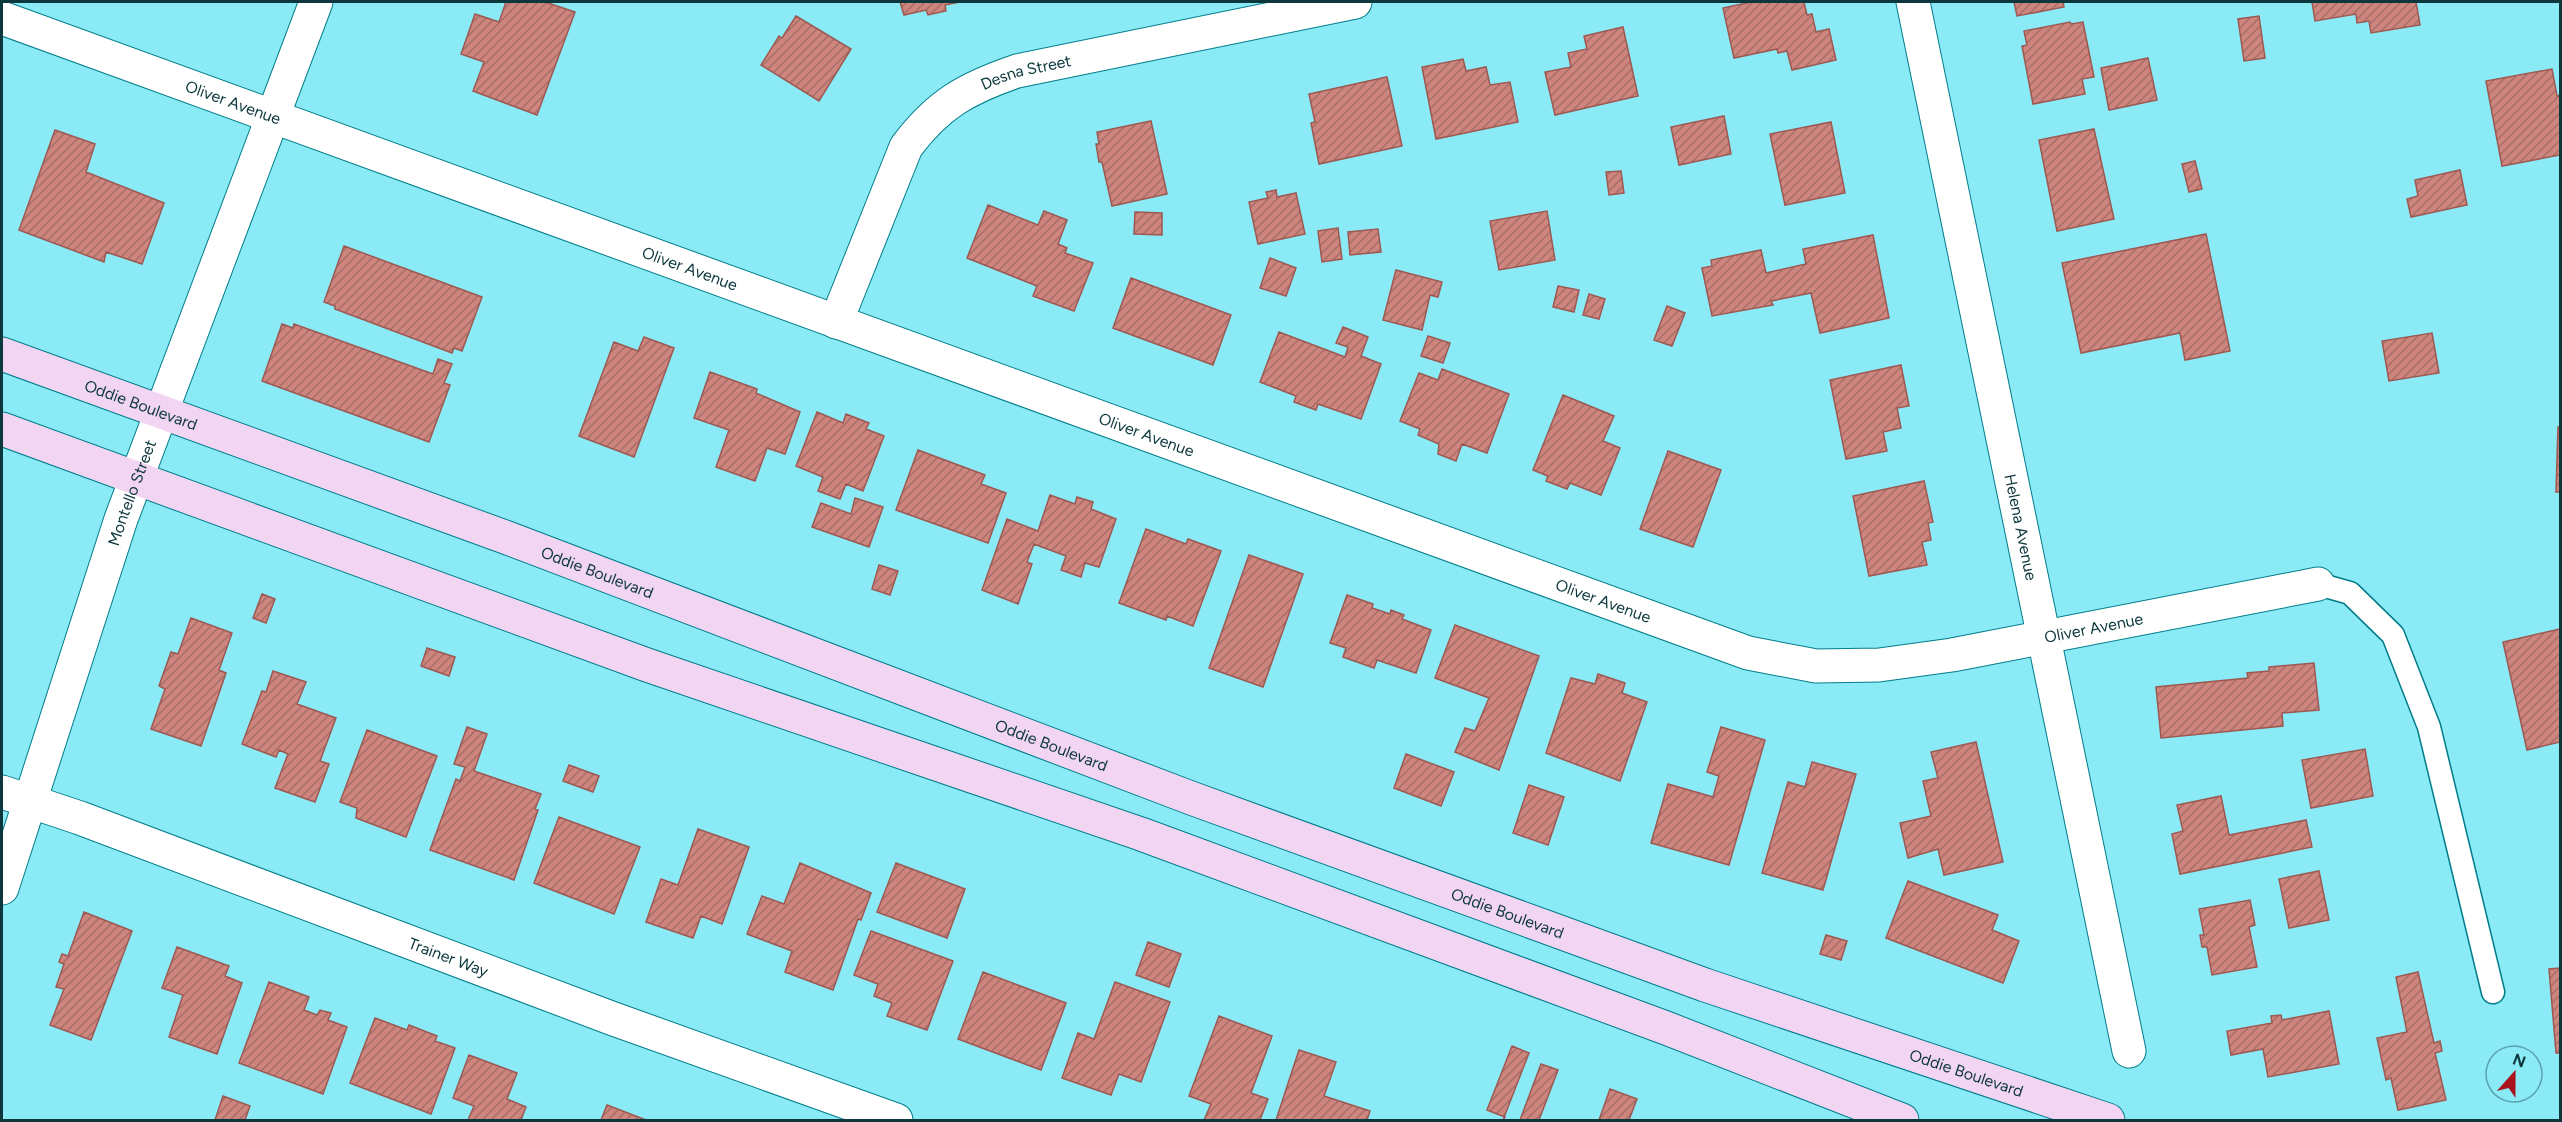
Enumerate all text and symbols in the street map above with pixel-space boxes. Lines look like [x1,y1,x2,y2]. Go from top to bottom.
street label: Desna Street [978,51,1073,93]
street label: Oliver Avenue [183,76,284,128]
street label: Oliver Avenue [640,242,740,294]
street label: Oddie Boulevard [82,375,200,434]
street label: Oliver Avenue [1096,408,1197,460]
street label: Montello Street [103,437,160,548]
street label: Helena Avenue [2001,472,2041,582]
street label: Oddie Boulevard [538,542,656,602]
street label: Oliver Avenue [1553,574,1654,627]
street label: Oliver Avenue [2043,609,2145,646]
street label: Oddie Boulevard [993,715,1110,775]
street label: Oddie Boulevard [1448,884,1567,942]
street label: Trainer Way [406,933,492,981]
north arrow [2484,1044,2544,1104]
street label: Oddie Boulevard [1907,1045,2026,1100]
text: N [2510,1049,2528,1072]

